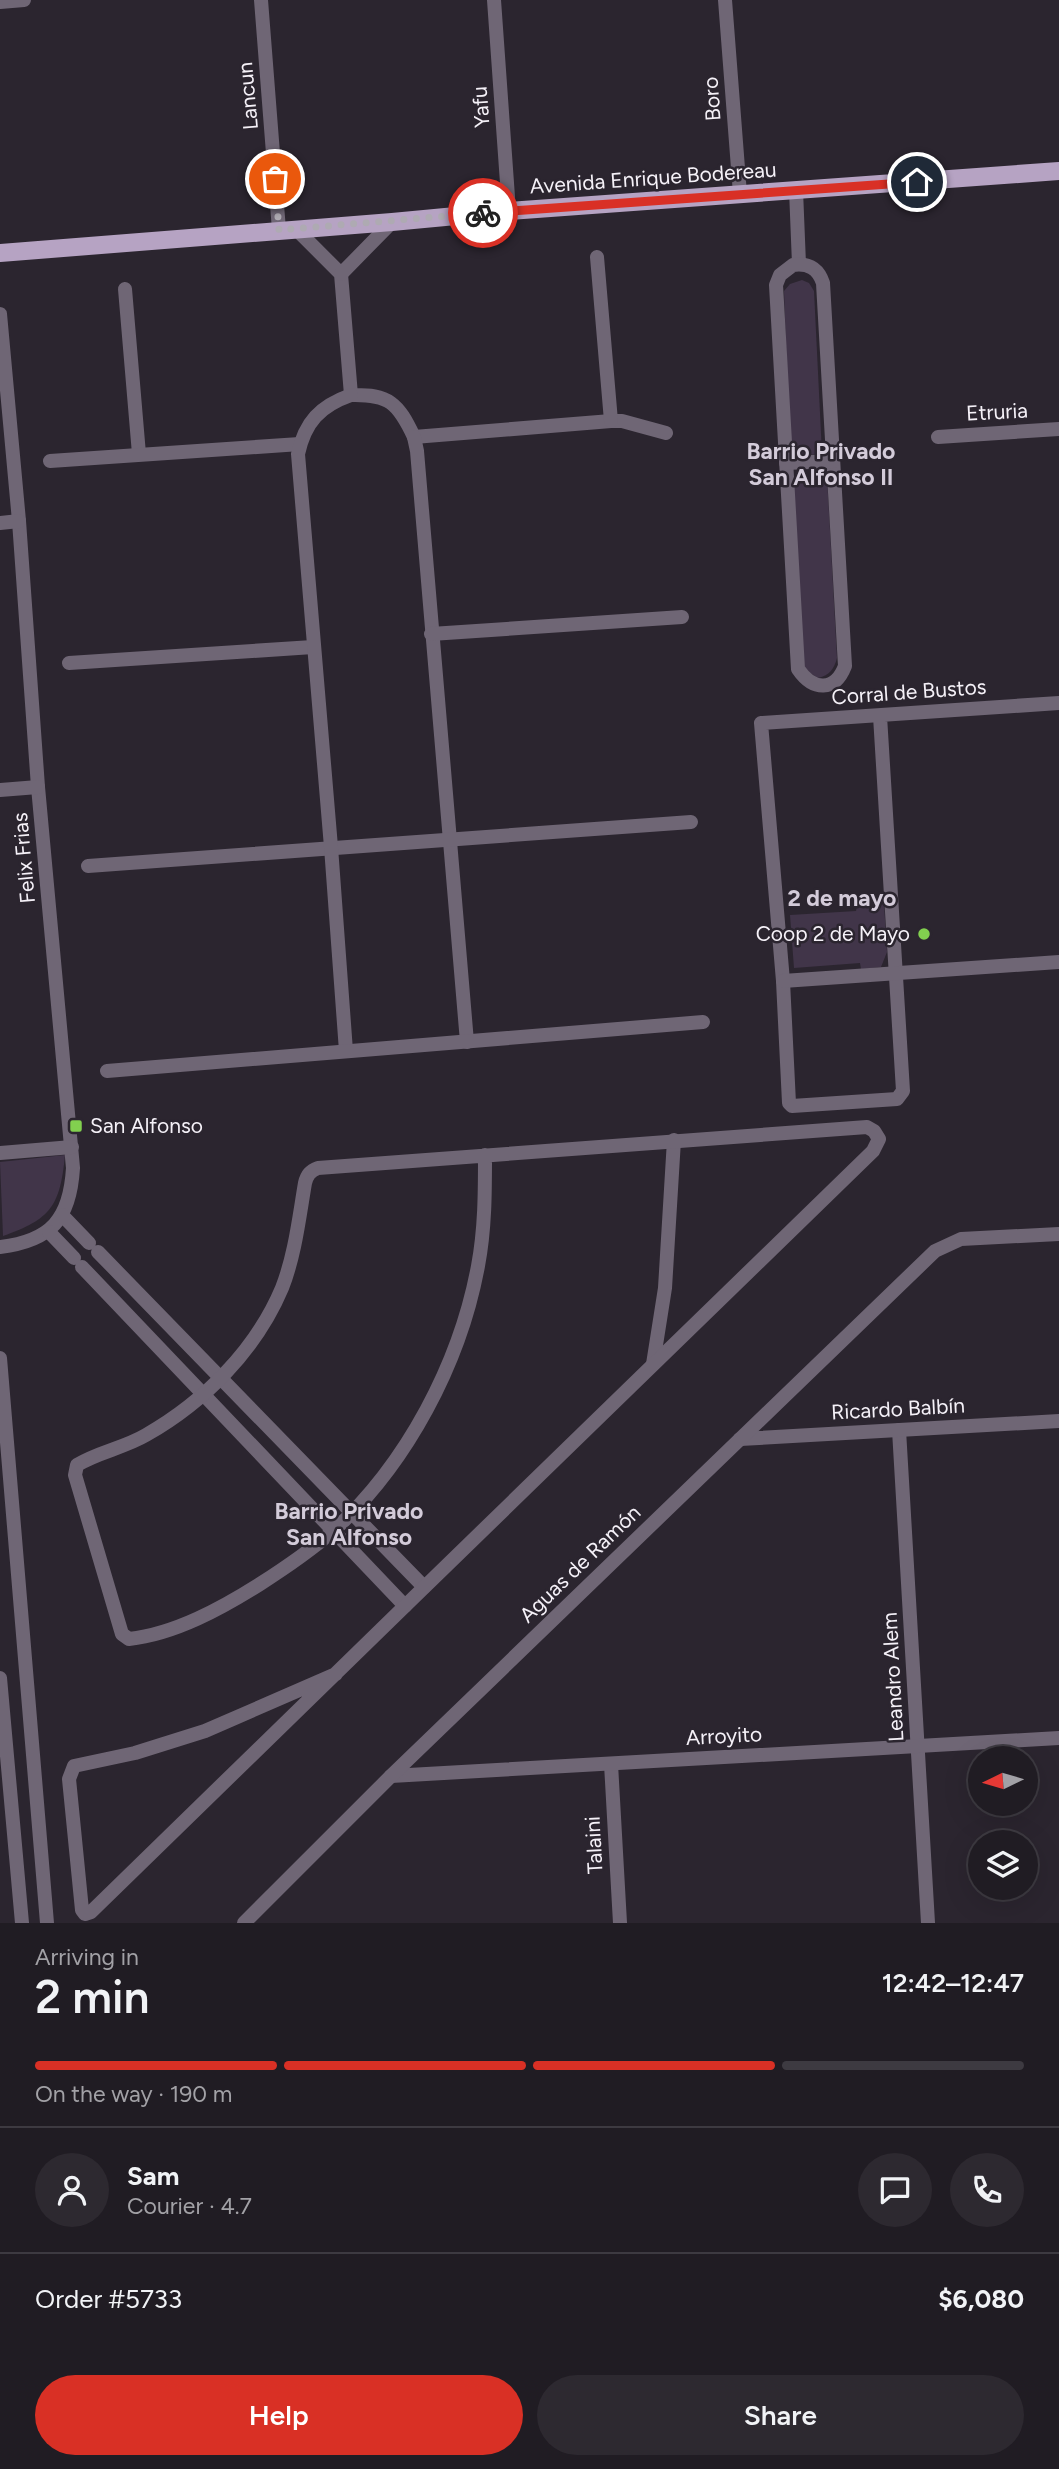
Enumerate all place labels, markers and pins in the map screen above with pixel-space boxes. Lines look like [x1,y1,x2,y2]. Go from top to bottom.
pin [245,149,305,209]
pin [887,152,947,212]
place label: Coop 2 de Mayo [756,921,910,946]
marker: Coop 2 de Mayo [916,926,932,942]
place label: San Alfonso [90,1113,203,1138]
marker: San Alfonso [68,1118,84,1134]

